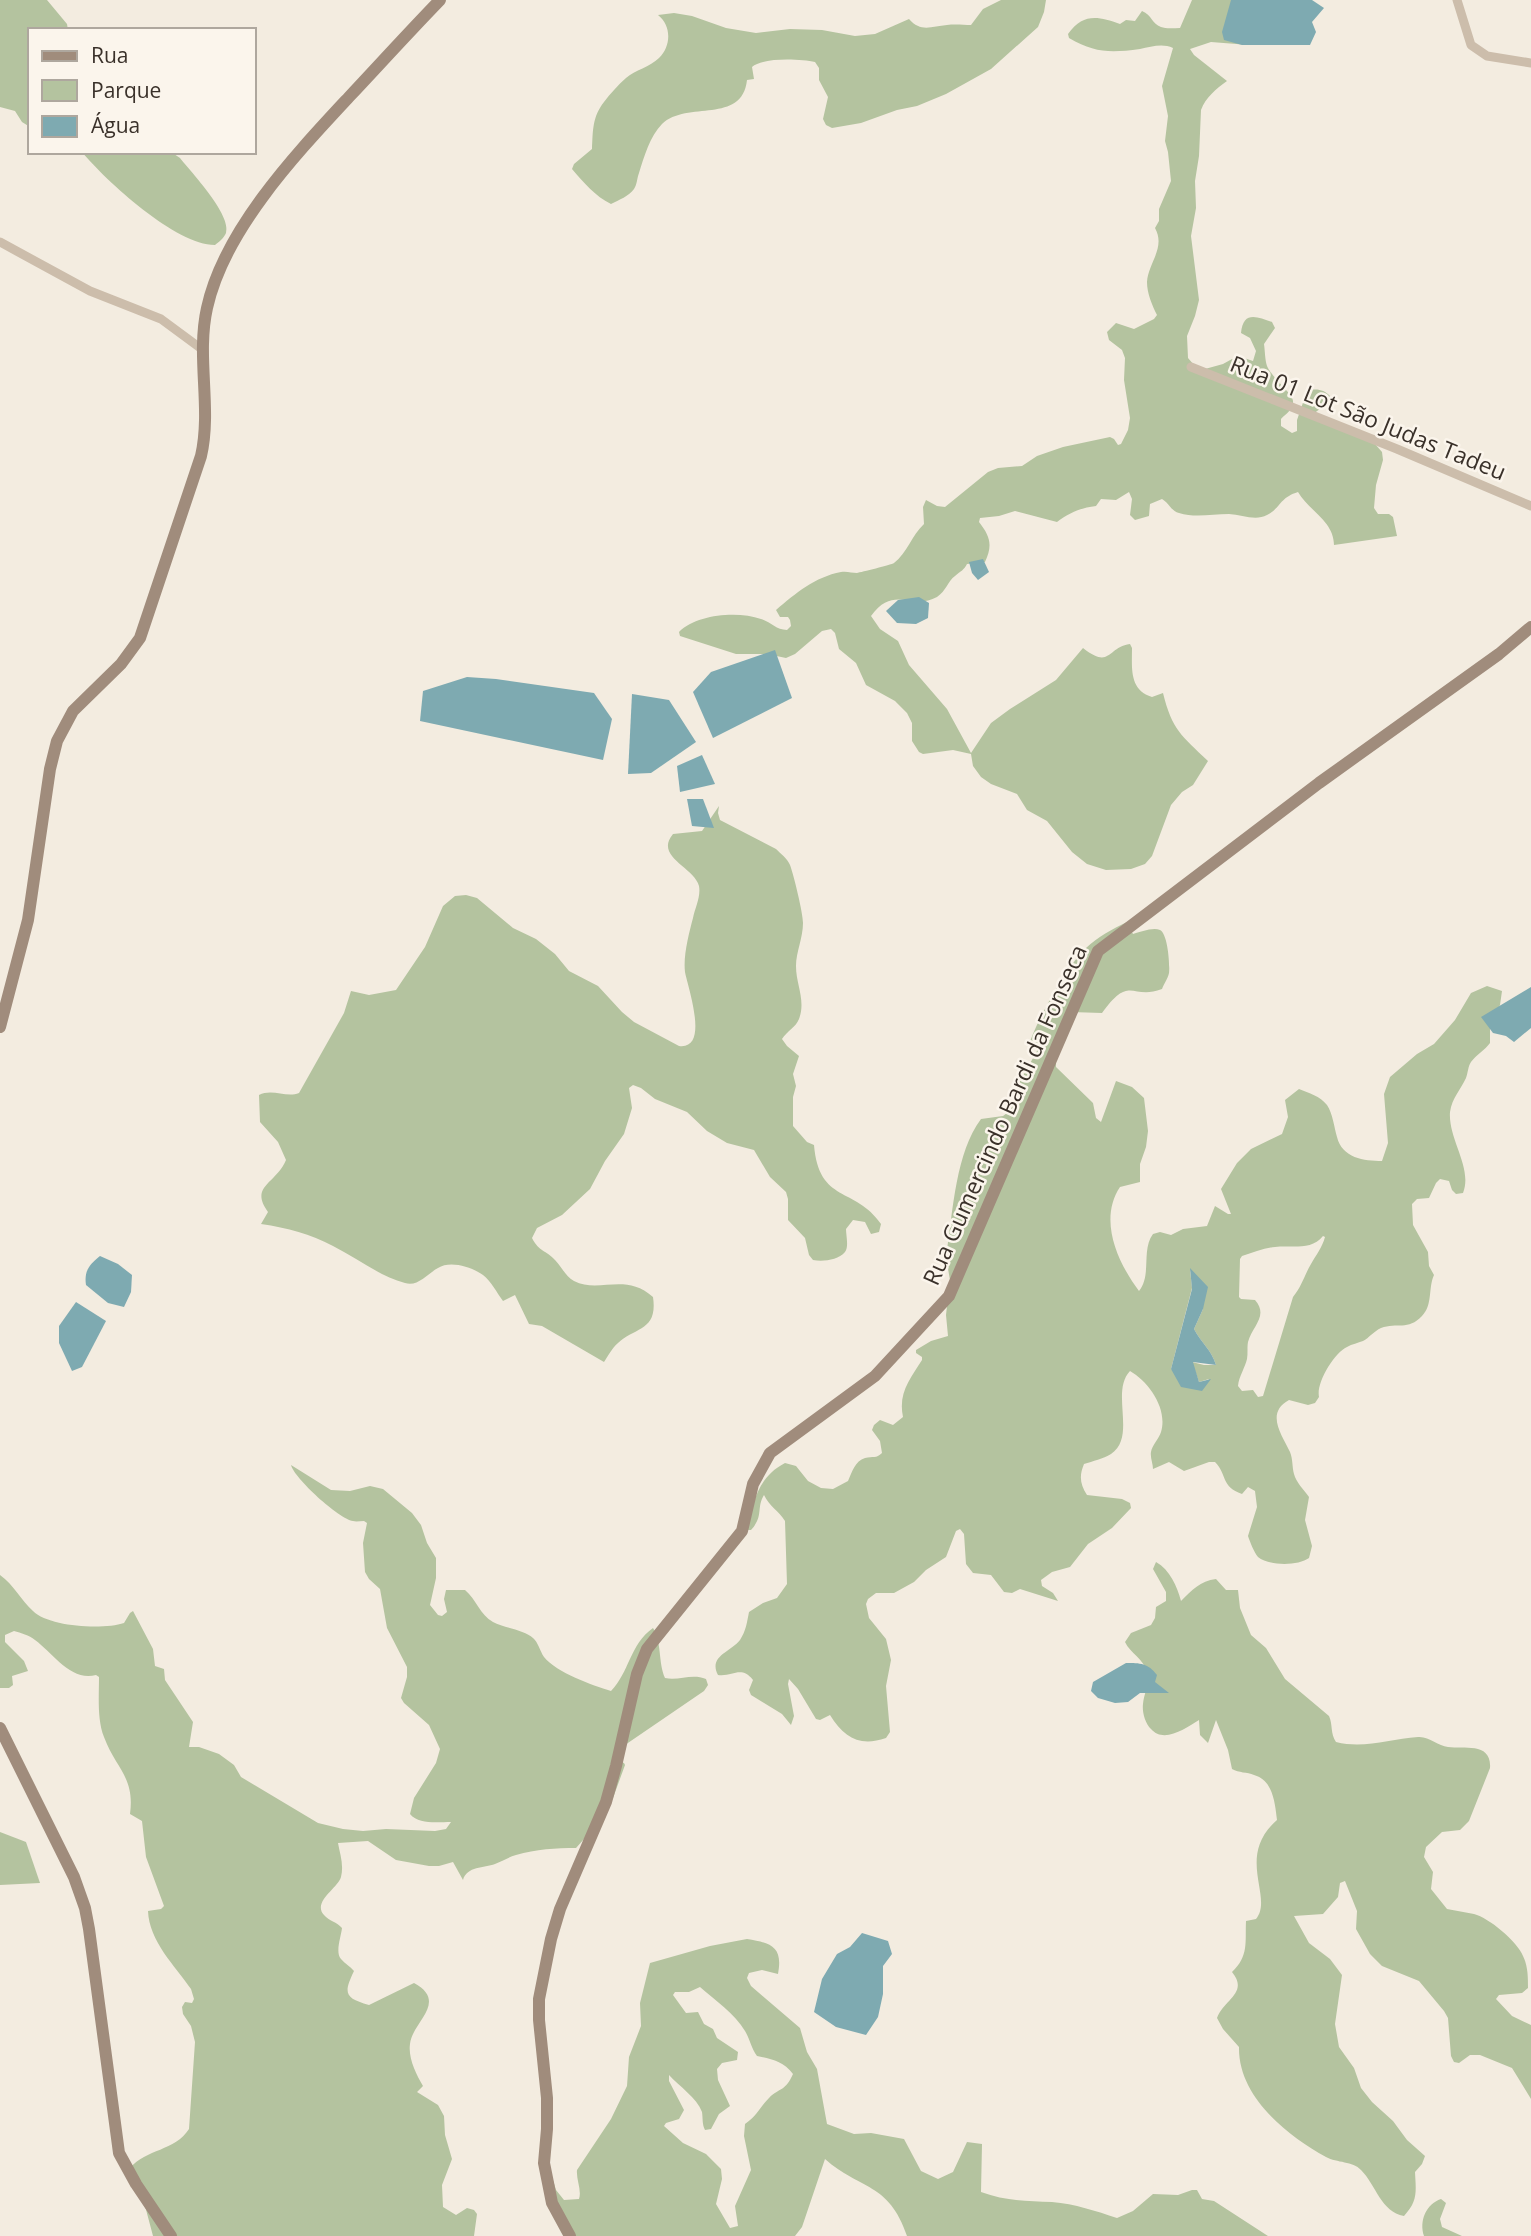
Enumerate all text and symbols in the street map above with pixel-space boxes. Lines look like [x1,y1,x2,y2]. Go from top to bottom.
legend [28,28,256,154]
text: Rua [91,41,129,69]
text: Parque [91,76,161,104]
text: Água [91,111,140,139]
street label: Rua 01 Lot São Judas Tadeu [1226,347,1511,487]
street label: Rua Gumercindo Bardi da Fonseca [914,939,1094,1290]

